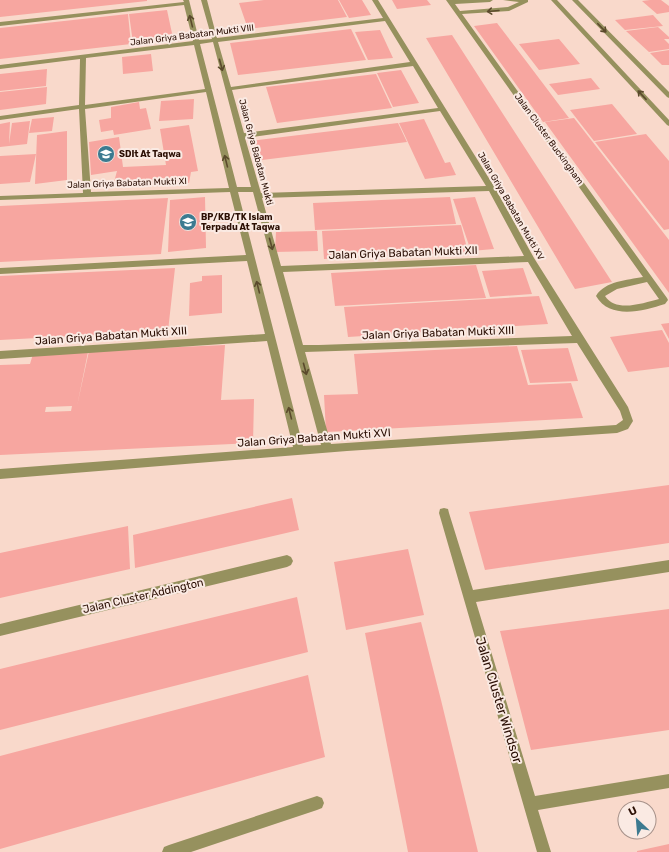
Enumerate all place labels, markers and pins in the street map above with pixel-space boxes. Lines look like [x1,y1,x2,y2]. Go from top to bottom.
school or university icon: SDIt At Taqwa [96,144,116,164]
place label: SDIt At Taqwa [119,149,181,159]
school or university icon: BP/KB/TK Islam Terpadu At Taqwa [178,212,198,232]
place label: BP/KB/TK Islam Terpadu At Taqwa [201,212,280,232]

